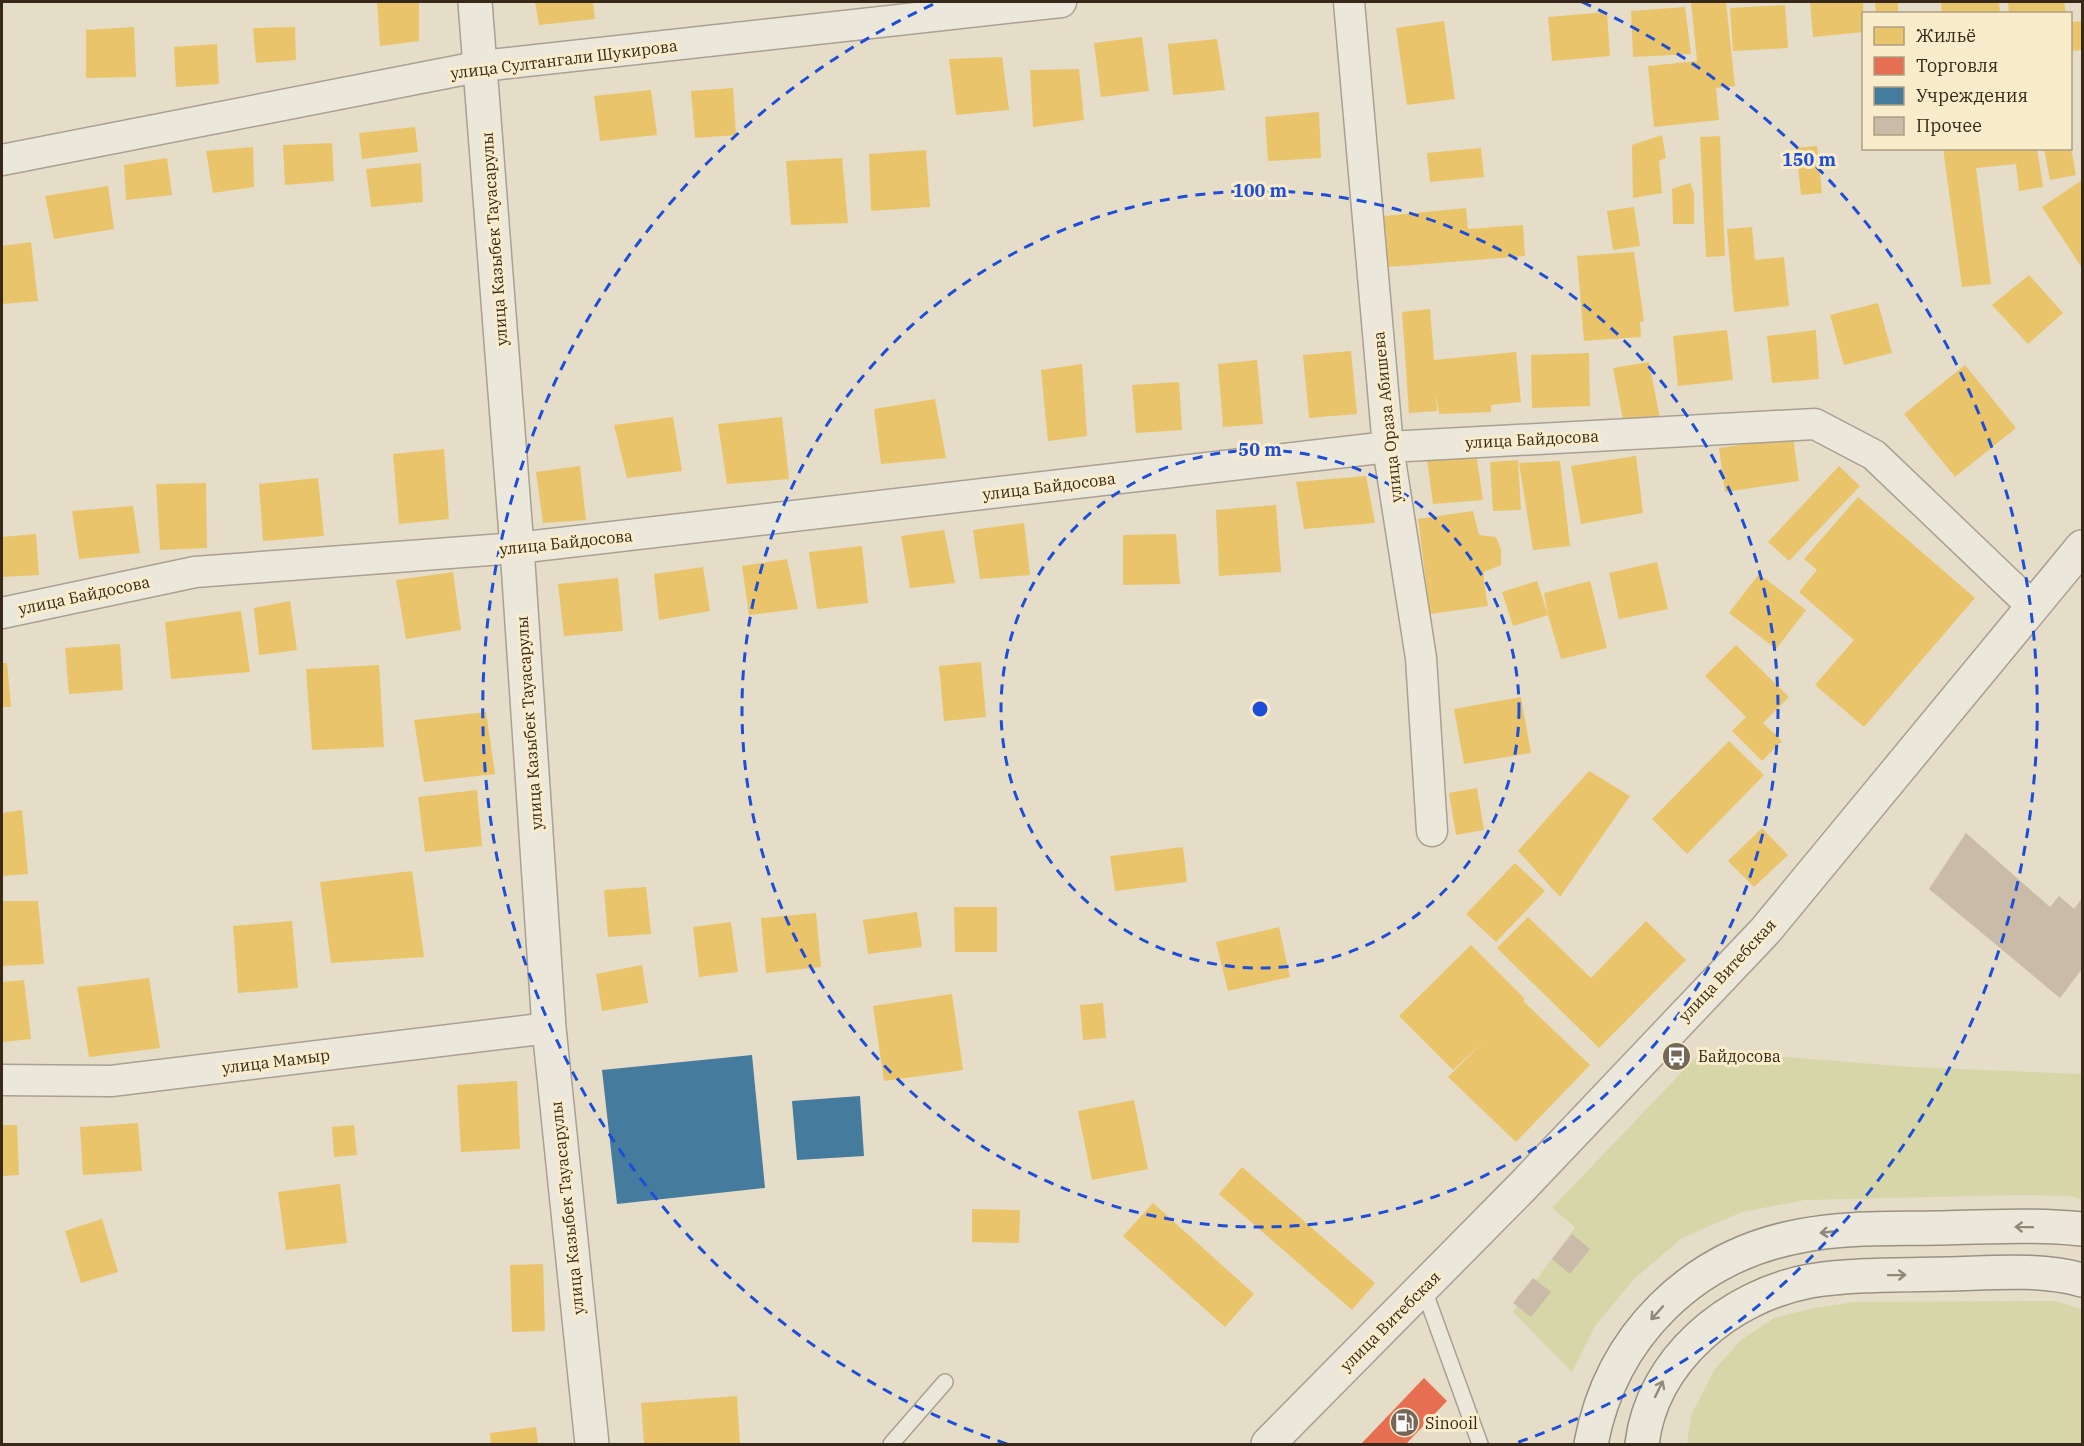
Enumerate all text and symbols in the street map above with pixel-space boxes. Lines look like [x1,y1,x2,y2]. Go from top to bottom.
legend [1862,12,2072,150]
text: Жильё [1916,24,1976,47]
street label: улица Султангали Шукирова [449,35,679,83]
text: Торговля [1916,54,1998,77]
text: Учреждения [1916,84,2028,107]
text: Прочее [1916,114,1982,137]
street label: улица Казыбек Тауасарулы [477,131,511,347]
text: 150 m [1782,148,1837,171]
text: 100 m [1233,179,1288,202]
street label: улица Ораза Абишева [1368,330,1406,504]
street label: улица Байдосова [1465,425,1600,452]
text: 50 m [1238,438,1282,461]
street label: улица Байдосова [981,468,1117,504]
street label: улица Байдосова [498,525,634,559]
street label: улица Байдосова [16,571,152,619]
street label: улица Казыбек Тауасарулы [512,615,546,831]
centre of rings [1250,699,1270,719]
street label: улица Витебская [1674,914,1780,1026]
bus stop icon: Байдосова [1661,1040,1693,1072]
street label: улица Мамыр [221,1044,331,1078]
place label: Байдосова [1698,1046,1781,1066]
street label: улица Казыбек Тауасарулы [546,1100,588,1316]
one-way arrow [2015,1221,2035,1232]
one-way arrow [1820,1227,1840,1238]
street label: улица Витебская [1336,1267,1444,1375]
one-way arrow [1886,1270,1906,1281]
one-way arrow [1650,1305,1664,1320]
one-way arrow [1654,1380,1666,1398]
fuel station icon: Sinooil [1388,1407,1420,1439]
place label: Sinooil [1425,1413,1478,1433]

